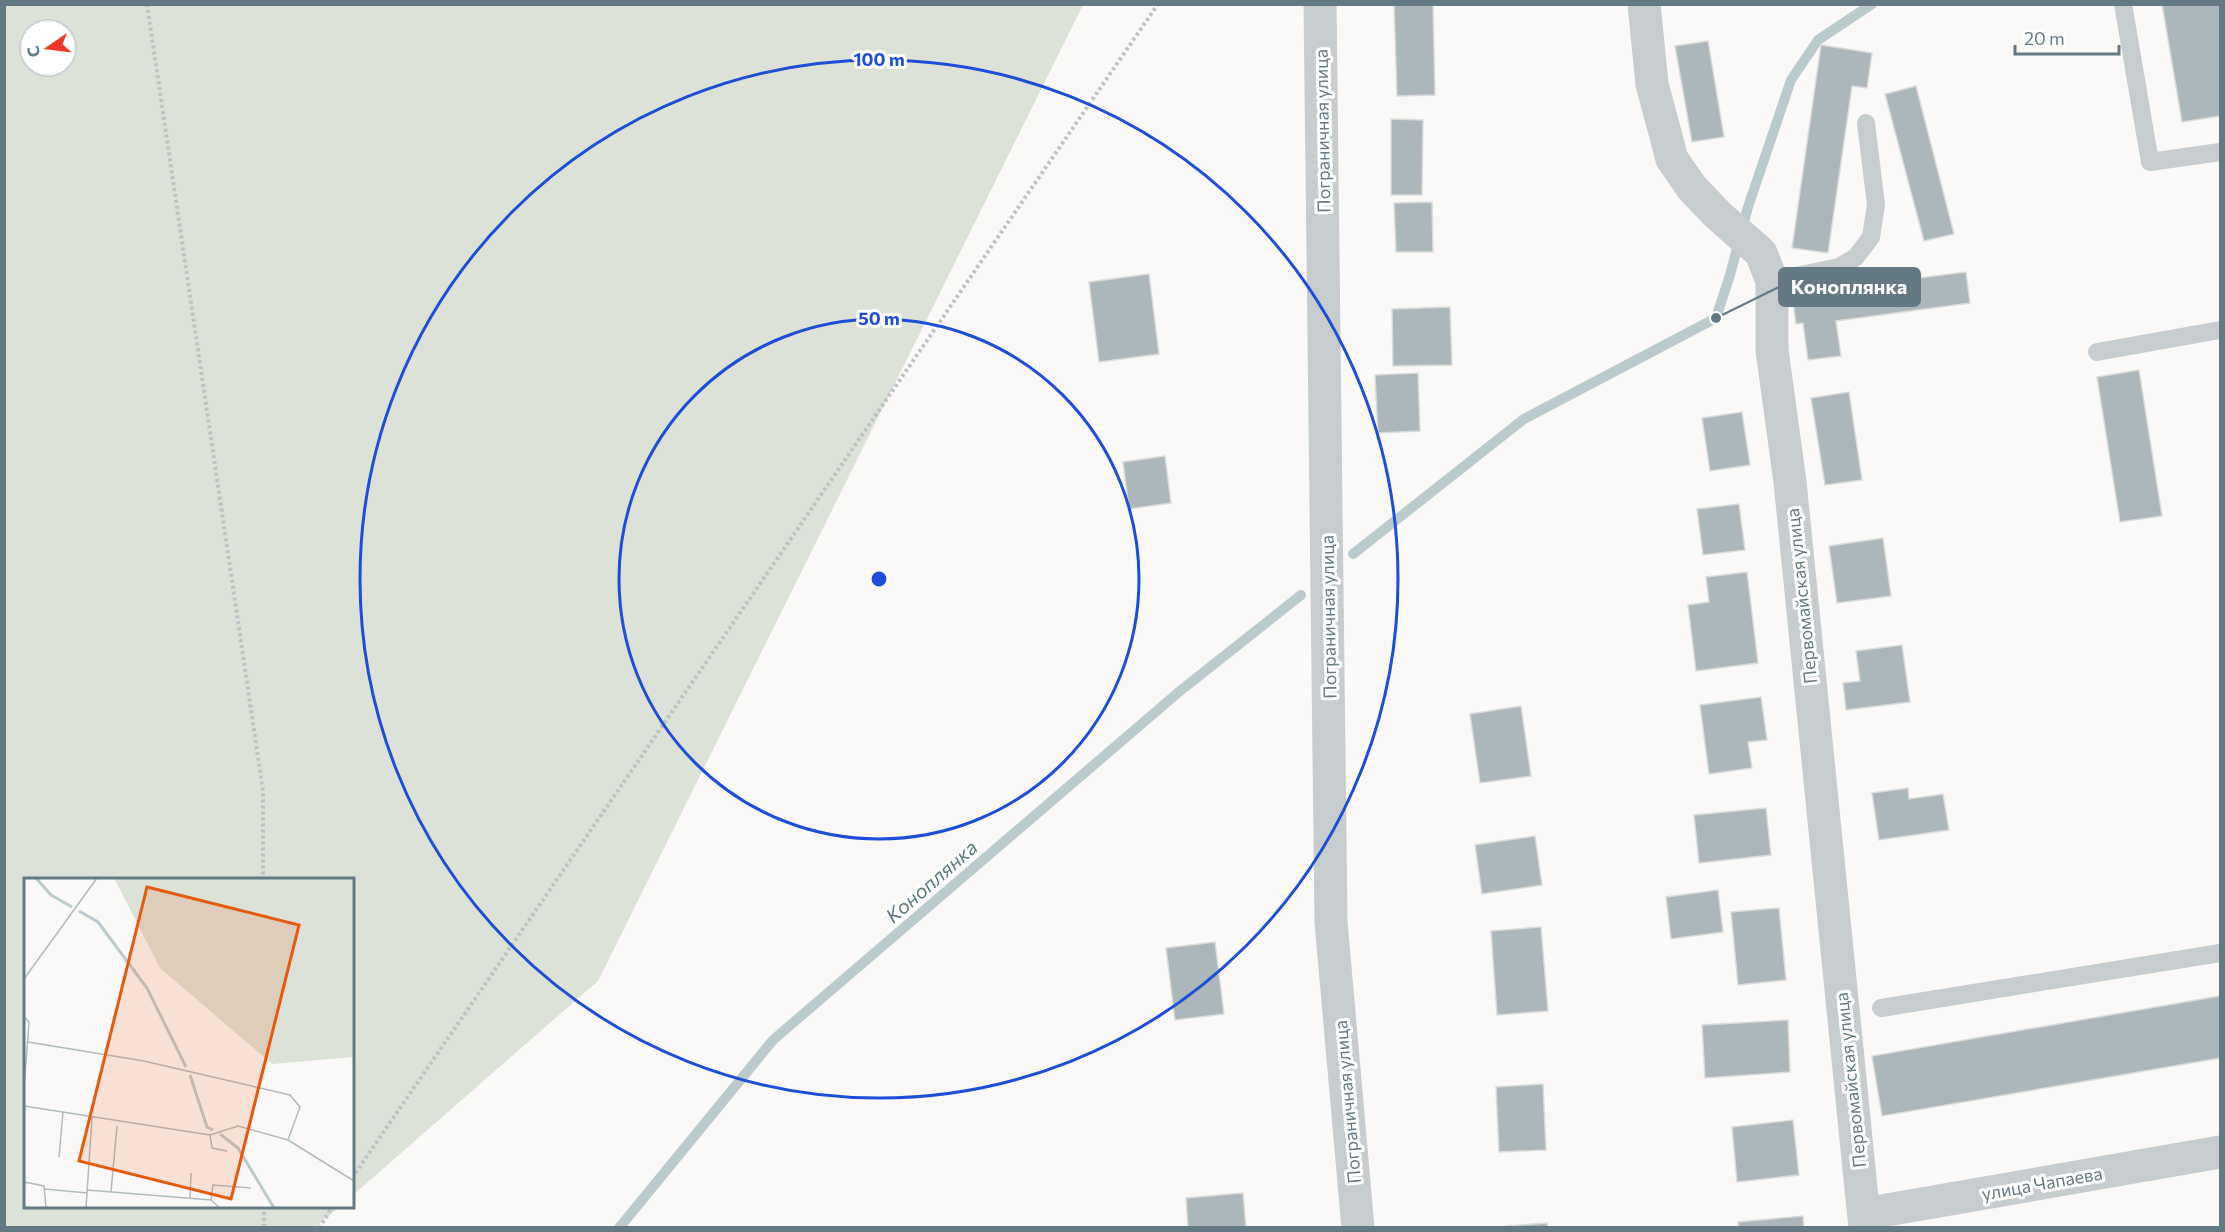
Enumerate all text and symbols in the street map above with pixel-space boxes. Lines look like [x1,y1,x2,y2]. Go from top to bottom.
north arrow [18,18,78,78]
scale bar [2015,18,2118,56]
text: 20 m [2024,27,2065,49]
text: С [22,44,44,59]
text: 100 m [853,48,905,70]
street label: Пограничная улица [1310,49,1334,213]
callout: Коноплянка [1779,268,1920,306]
text: Коноплянка [1791,274,1907,298]
text: 50 m [858,307,900,329]
street label: Первомайская улица [1781,507,1821,685]
street label: Пограничная улица [1316,535,1340,699]
centre of rings [869,569,889,589]
water label: Коноплянка [880,835,982,927]
inset map [24,878,354,1208]
street label: Первомайская улица [1830,991,1870,1169]
street label: Пограничная улица [1329,1019,1365,1185]
street label: улица Чапаева [1980,1162,2104,1204]

